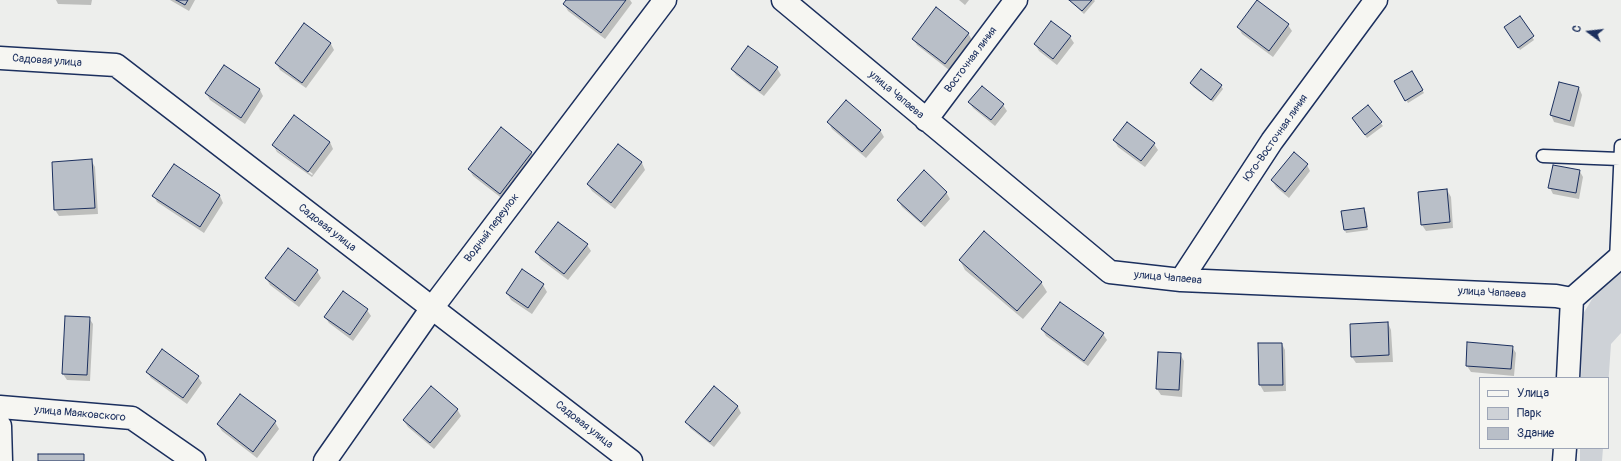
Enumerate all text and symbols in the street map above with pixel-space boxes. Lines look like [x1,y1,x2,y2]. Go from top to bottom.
north arrow [1569,12,1609,52]
text: С [1570,24,1584,34]
street label: Восточная линия [942,25,1000,95]
street label: Садовая улица [12,52,82,70]
street label: улица Чапаева [866,68,926,122]
street label: Юго-Восточная линия [1241,92,1311,184]
street label: Водный переулок [462,191,522,265]
street label: Садовая улица [295,201,359,255]
street label: улица Чапаева [1133,268,1203,288]
street label: улица Чапаева [1458,285,1526,301]
legend [1479,377,1609,449]
text: Улица [1517,386,1549,401]
street label: Садовая улица [552,398,616,452]
street label: улица Маяковского [34,403,126,425]
text: Парк [1517,406,1542,421]
text: Здание [1517,426,1554,441]

